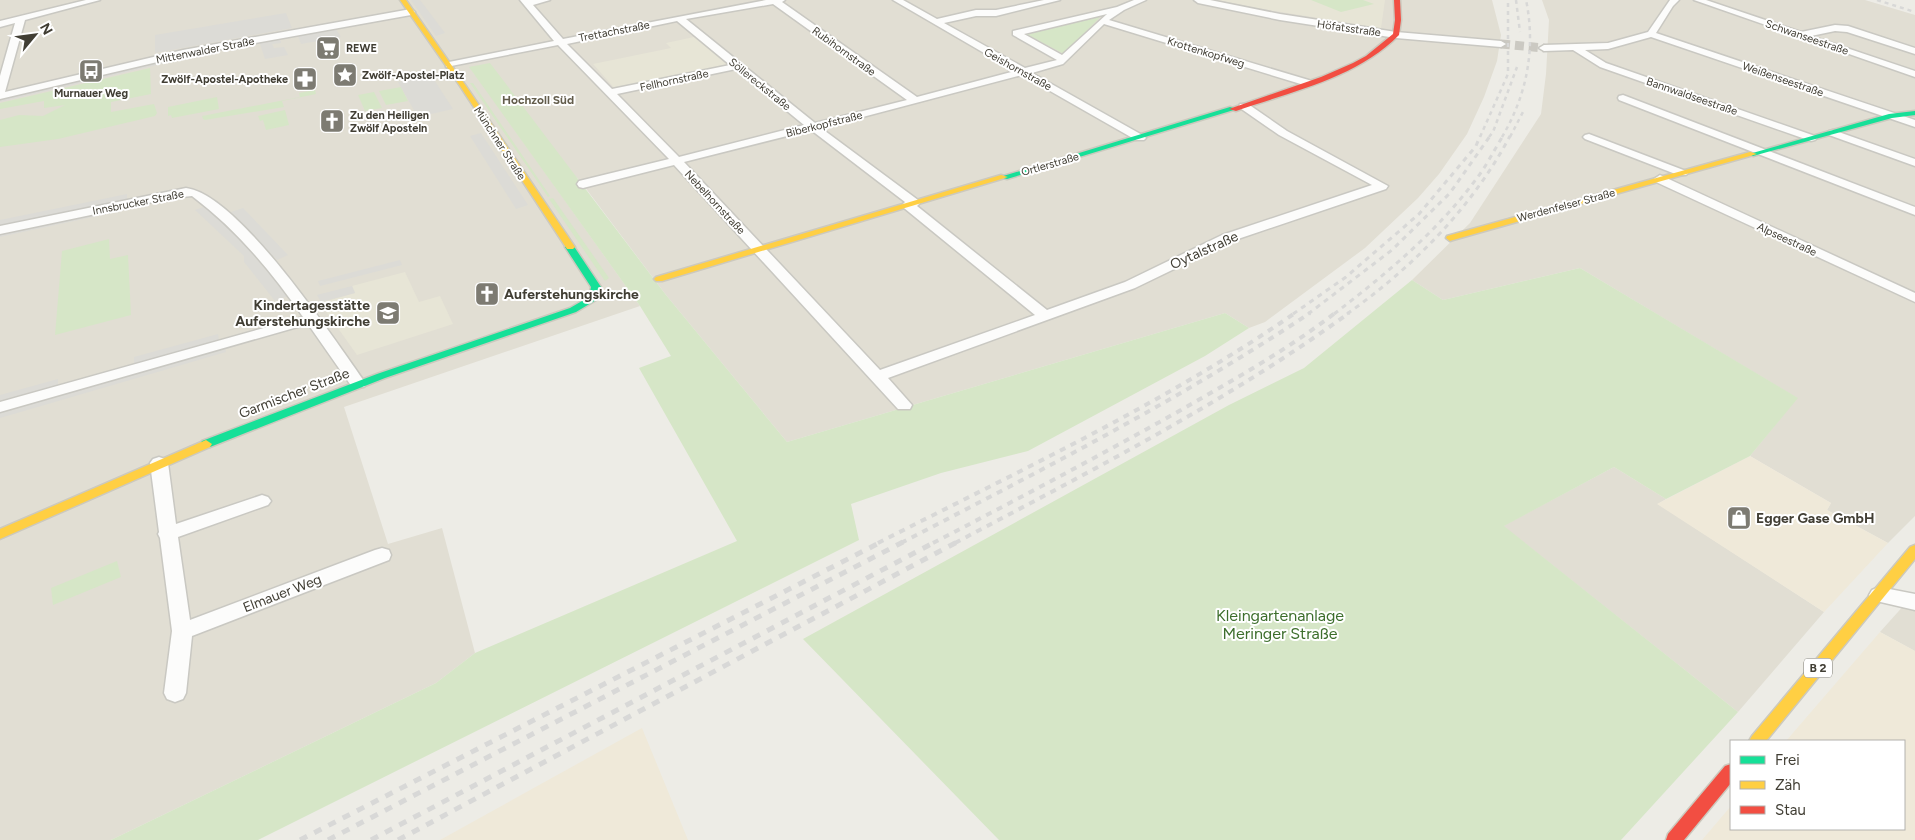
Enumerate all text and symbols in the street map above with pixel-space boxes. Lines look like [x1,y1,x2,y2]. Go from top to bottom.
north arrow [10,10,60,60]
street label: Schwanseestraße [1764,17,1850,58]
street label: Trettachstraße [577,18,651,45]
street label: Höfatsstraße [1316,18,1382,39]
text: N [36,20,56,38]
street label: Rubihornstraße [809,24,878,79]
street label: Mittenwalder Straße [155,35,255,66]
supermarket icon: REWE [315,35,341,61]
street label: Krottenkopfweg [1166,35,1246,70]
place label: REWE [346,42,377,55]
street label: Geishornstraße [982,46,1054,93]
street label: Söllereckstraße [726,55,793,113]
bus stop icon: Murnauer Weg [78,58,104,84]
street label: Weißenseestraße [1741,59,1825,99]
place icon: Zwölf-Apostel-Platz [332,62,358,88]
pharmacy icon: Zwölf-Apostel-Apotheke [292,66,318,92]
street label: Fellhornstraße [639,67,710,94]
place label: Zwölf-Apostel-Platz [362,69,464,82]
place label: Zwölf-Apostel-Apotheke [161,73,288,86]
street label: Bannwaldseestraße [1645,75,1739,118]
place label: Murnauer Weg [54,87,128,100]
district label: Hochzoll Süd [502,93,574,107]
street label: Münchner Straße [471,104,528,182]
church icon: Zu den Heiligen Zwölf Aposteln [319,108,345,134]
place label: Zu den Heiligen Zwölf Aposteln [350,109,429,135]
street label: Biberkopfstraße [785,109,864,140]
street label: Ortlerstraße [1020,150,1080,179]
street label: Nebelhornstraße [682,168,748,237]
street label: Werdenfelser Straße [1516,186,1617,225]
street label: Innsbrucker Straße [91,187,185,218]
street label: Alpseestraße [1755,220,1819,259]
street label: Oytalstraße [1167,228,1241,273]
church icon: Auferstehungskirche [474,281,500,307]
place label: Auferstehungskirche [504,286,639,303]
place label: Kindertagesstätte Auferstehungskirche [235,297,370,330]
school or university icon: Kindertagesstätte Auferstehungskirche [375,300,401,326]
street label: Garmischer Straße [237,364,352,422]
shop icon: Egger Gase GmbH [1726,505,1752,531]
place label: Egger Gase GmbH [1756,510,1874,527]
street label: Elmauer Weg [240,571,324,616]
park label: Kleingartenanlage Meringer Straße [1216,606,1344,643]
road number: B 2 [1804,658,1832,678]
legend [1730,740,1905,830]
text: Frei [1775,751,1800,769]
text: Zäh [1775,776,1801,794]
text: Stau [1775,801,1806,819]

